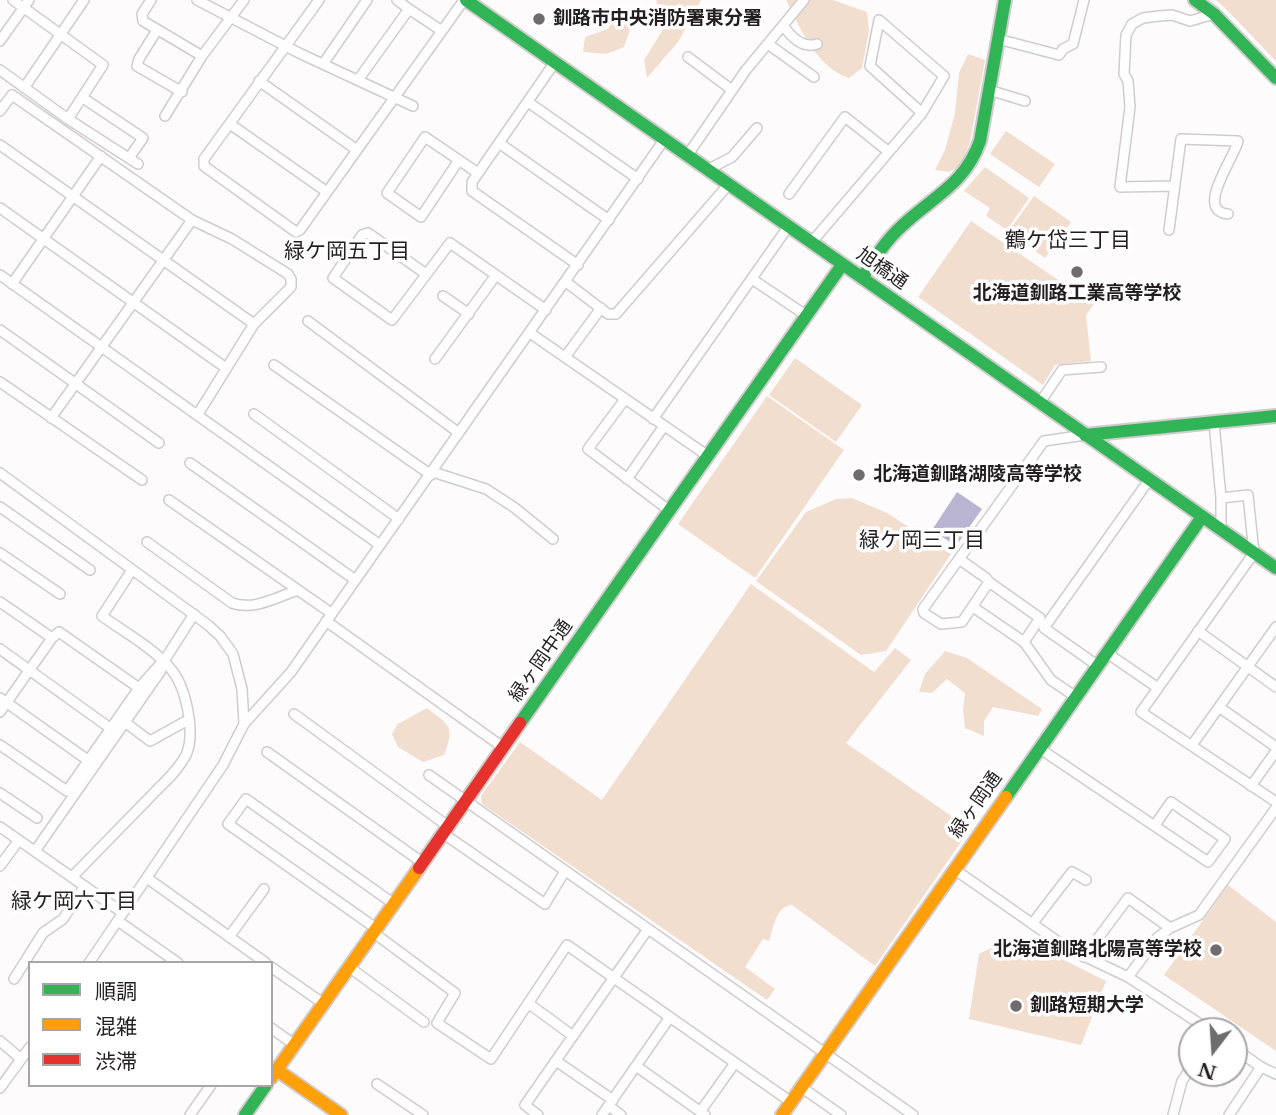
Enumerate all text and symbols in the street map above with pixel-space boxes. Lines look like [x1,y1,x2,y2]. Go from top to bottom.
place label: 釧路市中央消防署東分署 [553,8,762,30]
marker: 釧路市中央消防署東分署 [531,11,547,27]
district label: 鶴ケ岱三丁目 [1005,228,1131,254]
district label: 緑ケ岡五丁目 [284,239,410,265]
street label: 旭橋通 [852,243,912,295]
marker: 北海道釧路工業高等学校 [1069,264,1085,280]
place label: 北海道釧路工業高等学校 [973,283,1181,305]
place label: 北海道釧路湖陵高等学校 [873,464,1082,486]
marker: 北海道釧路湖陵高等学校 [851,467,867,483]
district label: 緑ケ岡三丁目 [859,528,985,554]
street label: 緑ヶ岡中通 [504,616,578,706]
street label: 緑ヶ岡通 [945,767,1007,843]
district label: 緑ケ岡六丁目 [11,889,137,915]
place label: 北海道釧路北陽高等学校 [993,939,1202,961]
marker: 北海道釧路北陽高等学校 [1208,942,1224,958]
legend [28,961,273,1087]
text: 順調 [95,979,137,1005]
place label: 釧路短期大学 [1030,995,1144,1017]
marker: 釧路短期大学 [1008,998,1024,1014]
text: 混雑 [95,1014,137,1040]
north arrow [1178,1017,1248,1087]
text: 渋滞 [95,1049,137,1075]
text: N [1195,1057,1219,1084]

